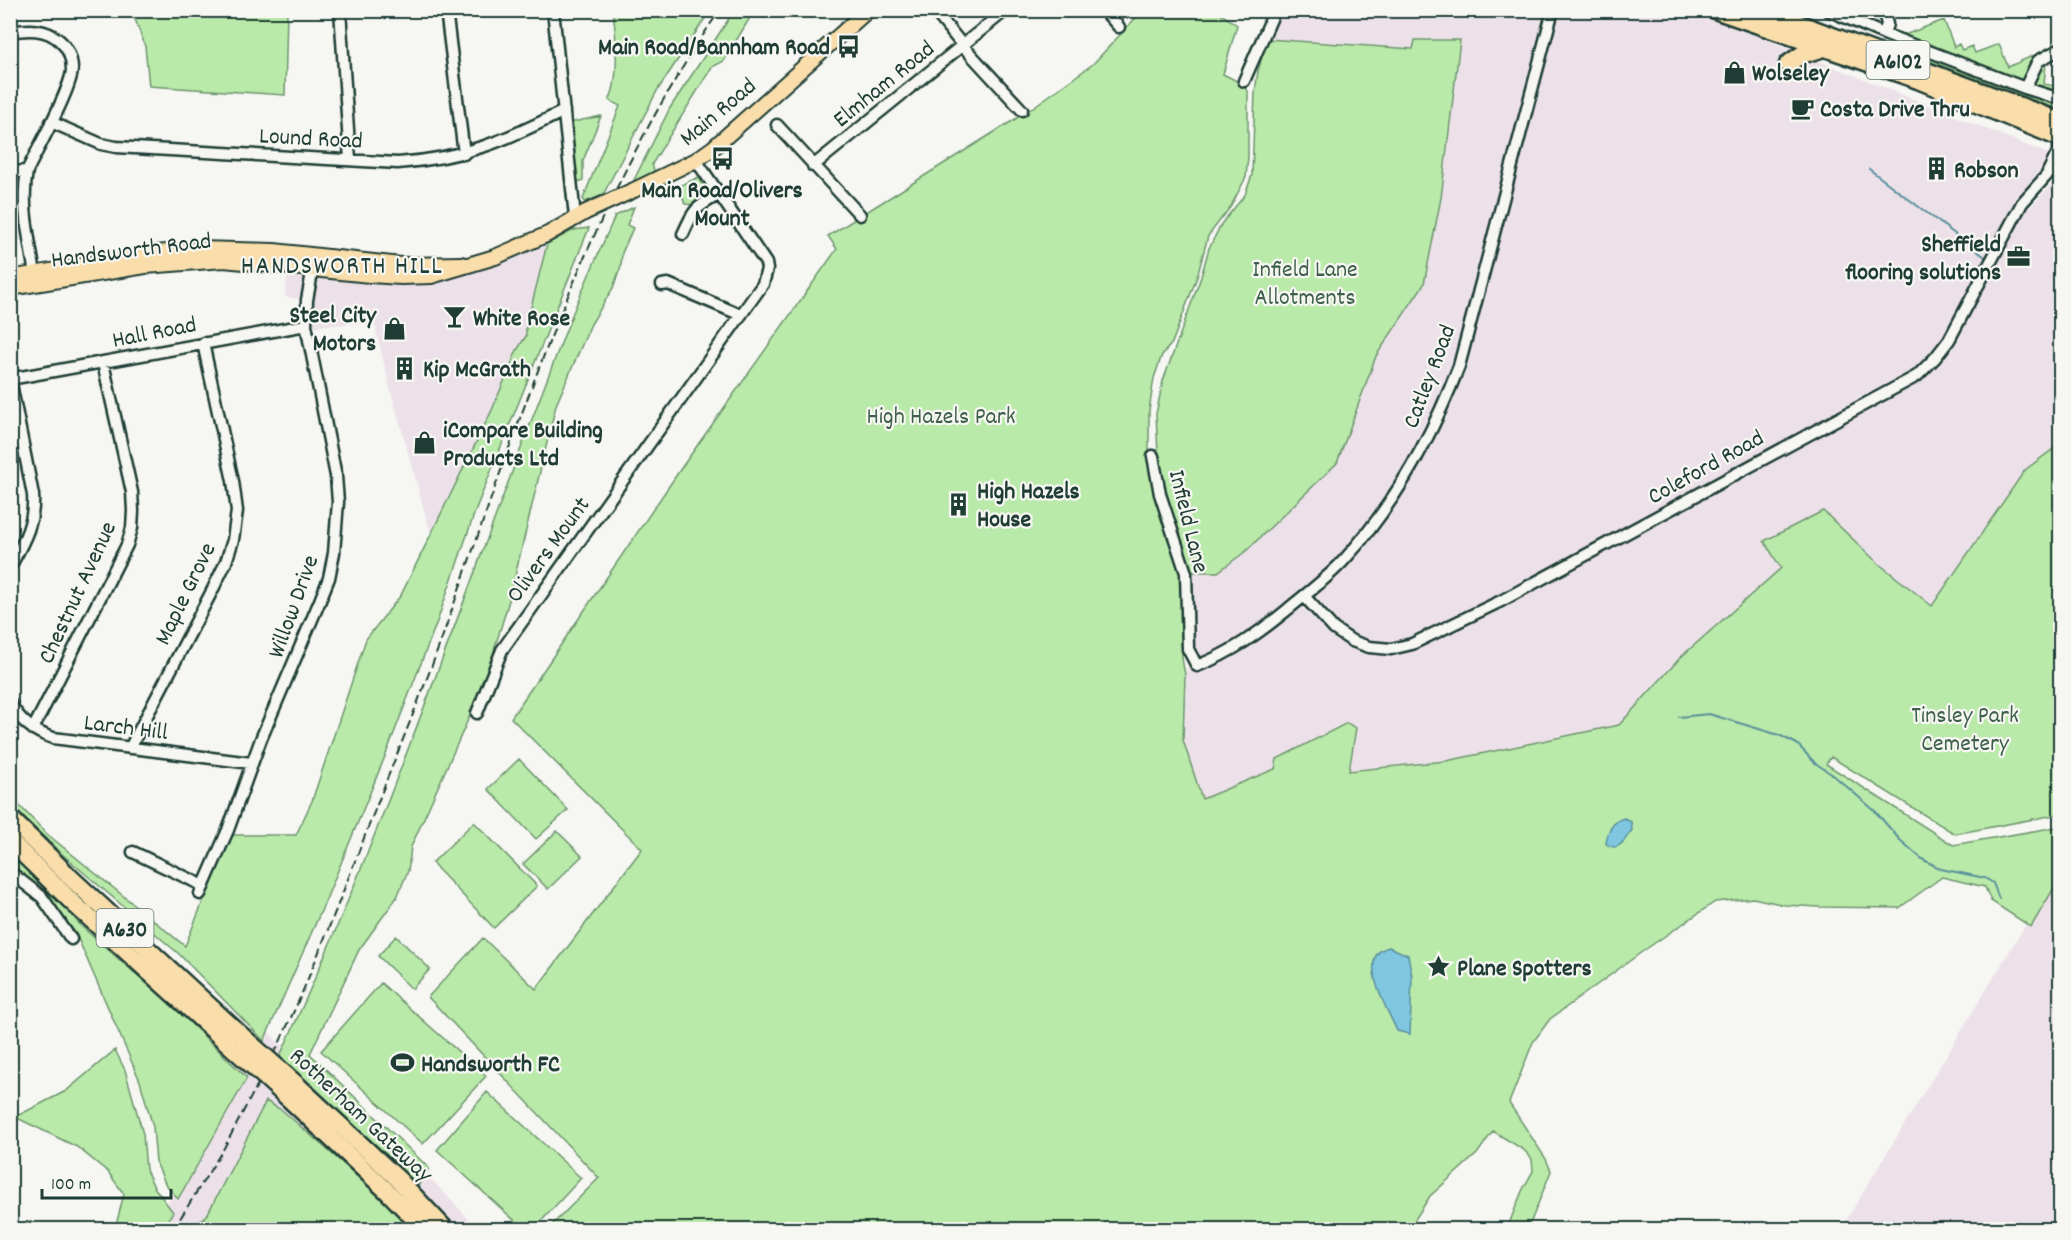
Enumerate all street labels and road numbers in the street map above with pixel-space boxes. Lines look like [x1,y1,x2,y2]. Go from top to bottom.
street label: Elmham Road [827,34,943,137]
road number: A6102 [1866,41,1930,79]
street label: Main Road [673,71,765,156]
street label: Lound Road [258,120,363,160]
street label: Handsworth Road [49,225,213,279]
street label: Hall Road [109,309,200,359]
street label: Catley Road [1396,320,1466,434]
street label: Coleford Road [1642,423,1771,515]
street label: Infield Lane [1158,466,1216,577]
street label: Olivers Mount [499,491,600,611]
street label: Chestnut Avenue [31,516,127,670]
street label: Maple Grove [147,537,226,651]
street label: Willow Drive [260,551,329,663]
street label: Larch Hill [82,707,170,751]
road number: A630 [96,909,154,947]
street label: Rotherham Gateway [281,1041,440,1193]

